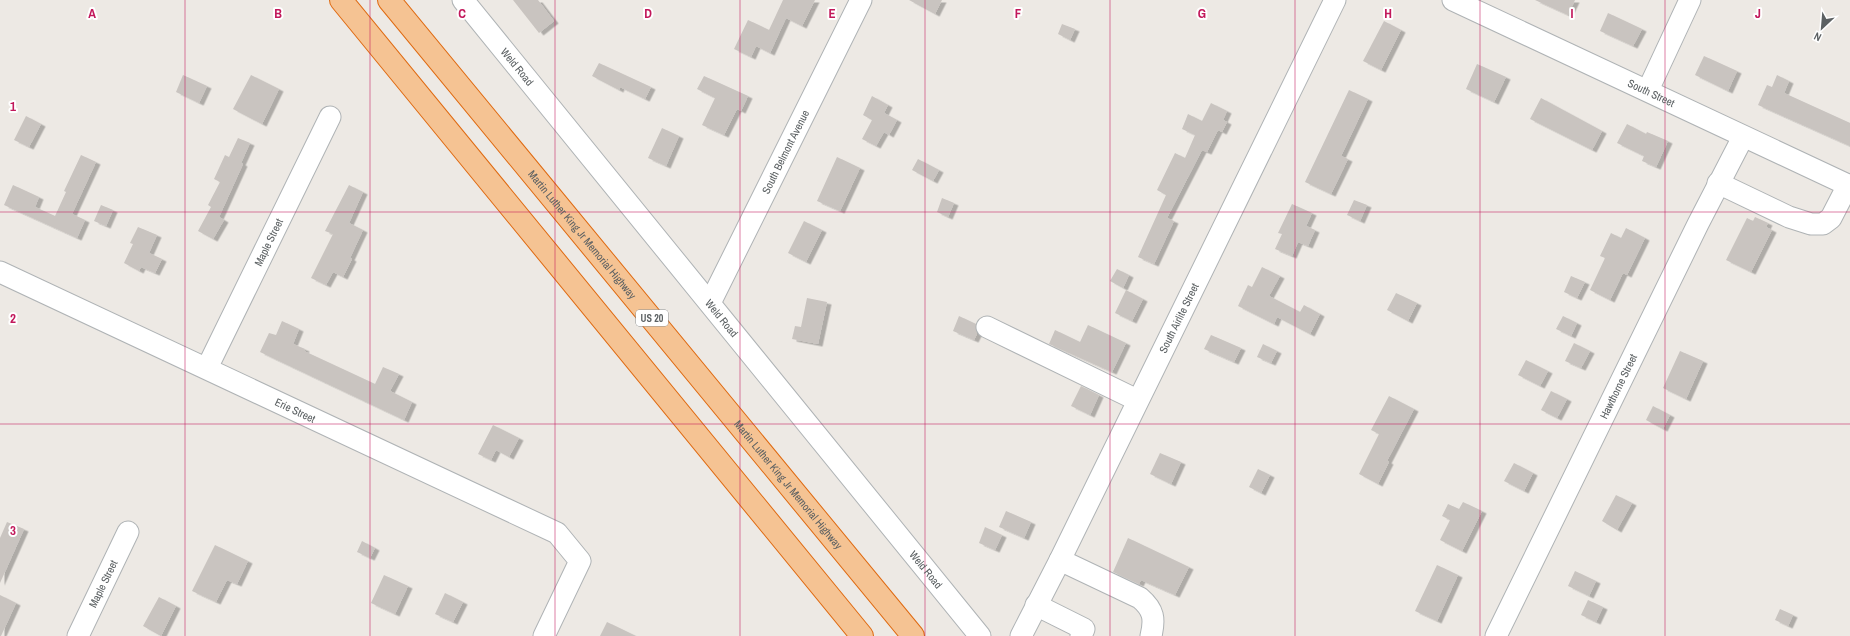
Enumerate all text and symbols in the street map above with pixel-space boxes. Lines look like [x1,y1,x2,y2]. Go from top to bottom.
text: A [88,5,96,22]
text: B [274,5,282,22]
text: C [458,5,466,22]
text: D [644,5,652,22]
text: E [828,5,836,22]
text: F [1015,5,1022,22]
text: G [1198,5,1206,22]
text: H [1384,5,1392,22]
text: I [1571,5,1574,22]
text: J [1755,5,1761,22]
north arrow [1802,8,1842,48]
text: N [1812,29,1824,45]
street label: Weld Road [498,45,537,88]
street label: South Street [1626,76,1677,110]
text: 1 [10,98,16,115]
street label: South Belmont Avenue [759,108,812,196]
street label: Martin Luther King Jr Memorial Highway [525,167,640,302]
street label: Maple Street [251,216,286,268]
street label: South Airlite Street [1156,280,1202,355]
street label: Weld Road [702,296,741,340]
text: 2 [10,310,16,327]
road number: US 20 [636,310,668,326]
street label: Hawthorne Street [1597,351,1640,421]
street label: Erie Street [273,395,318,426]
street label: Martin Luther King Jr Memorial Highway [731,417,846,552]
text: 3 [10,522,16,539]
street label: Weld Road [906,548,945,591]
street label: Maple Street [86,557,121,610]

